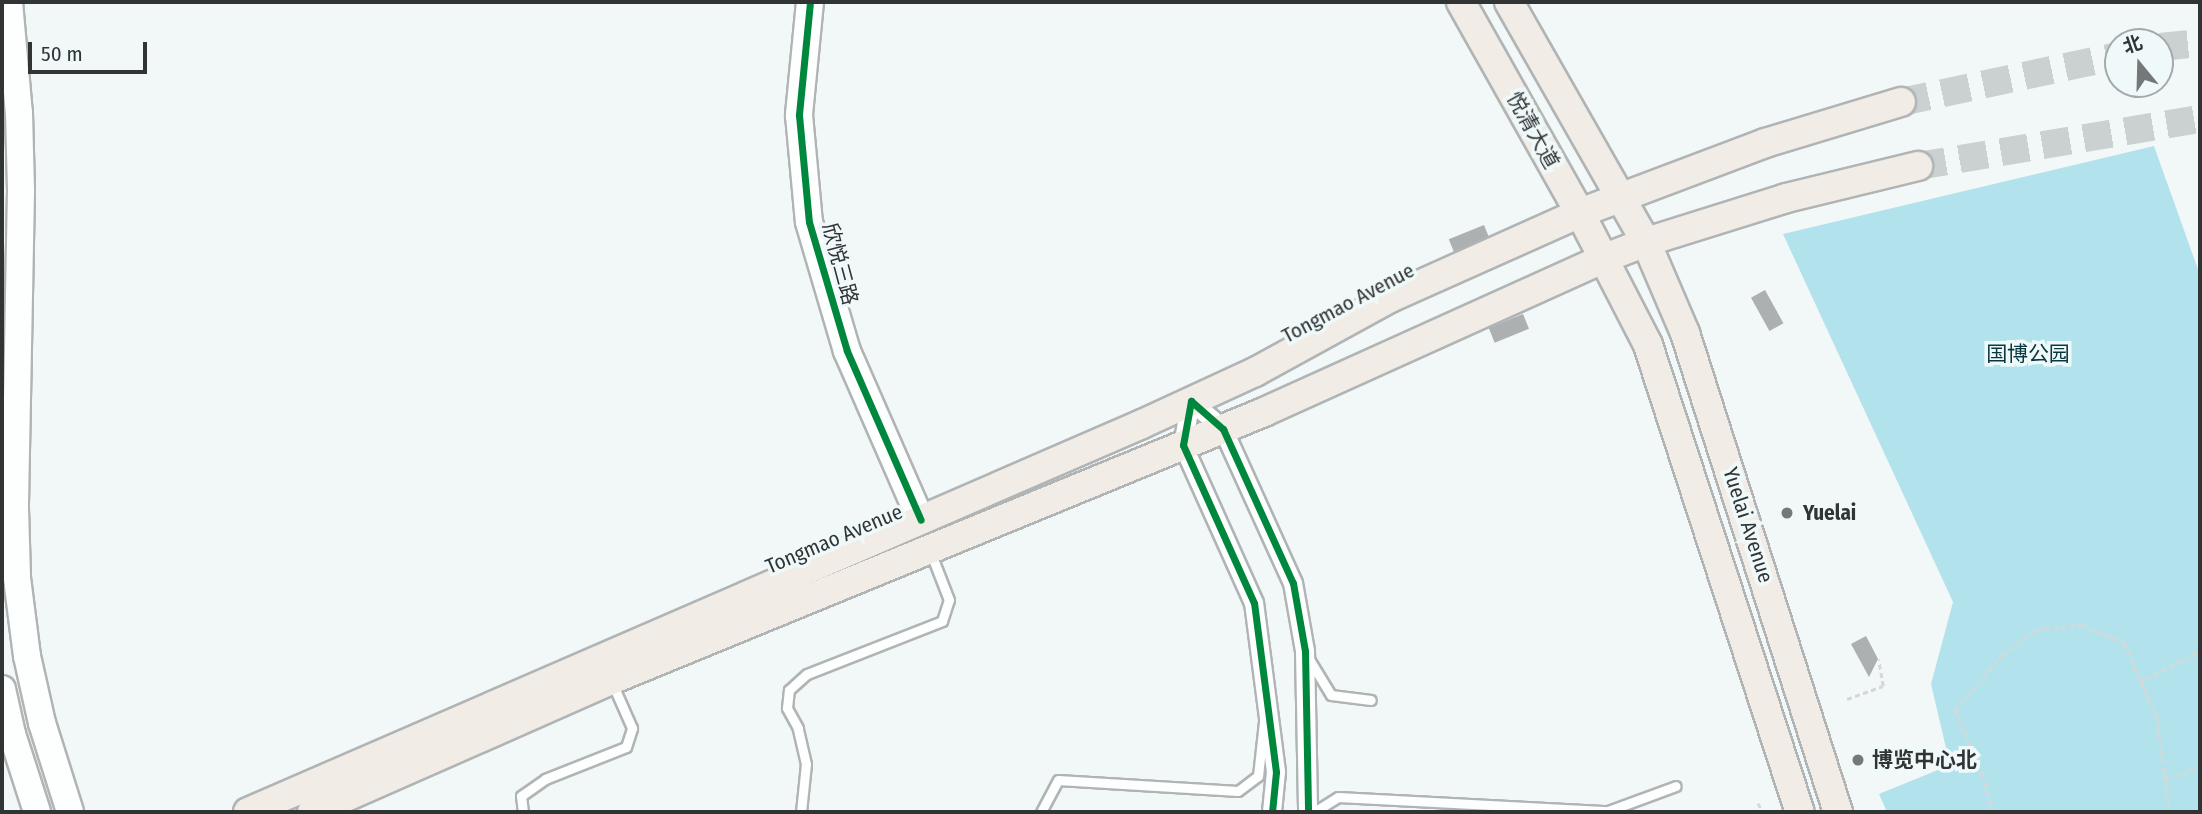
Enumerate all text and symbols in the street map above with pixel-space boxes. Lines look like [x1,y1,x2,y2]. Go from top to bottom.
scale bar [32,28,150,72]
north arrow [2104,28,2174,98]
text: 北 [2120,31,2145,59]
text: 50 m [41,41,83,67]
street label: 悦清大道 [1502,87,1564,173]
street label: 欣悦三路 [817,220,863,308]
street label: Tongmao Avenue [1278,258,1418,348]
park label: 国博公园 [1986,341,2070,367]
street label: Yuelai Avenue [1717,464,1779,586]
street label: Tongmao Avenue [762,499,906,579]
place label: Yuelai [1803,500,1856,526]
marker: Yuelai [1777,503,1797,523]
place label: 博览中心北 [1872,747,1977,773]
marker: 博览中心北 [1850,752,1866,768]

